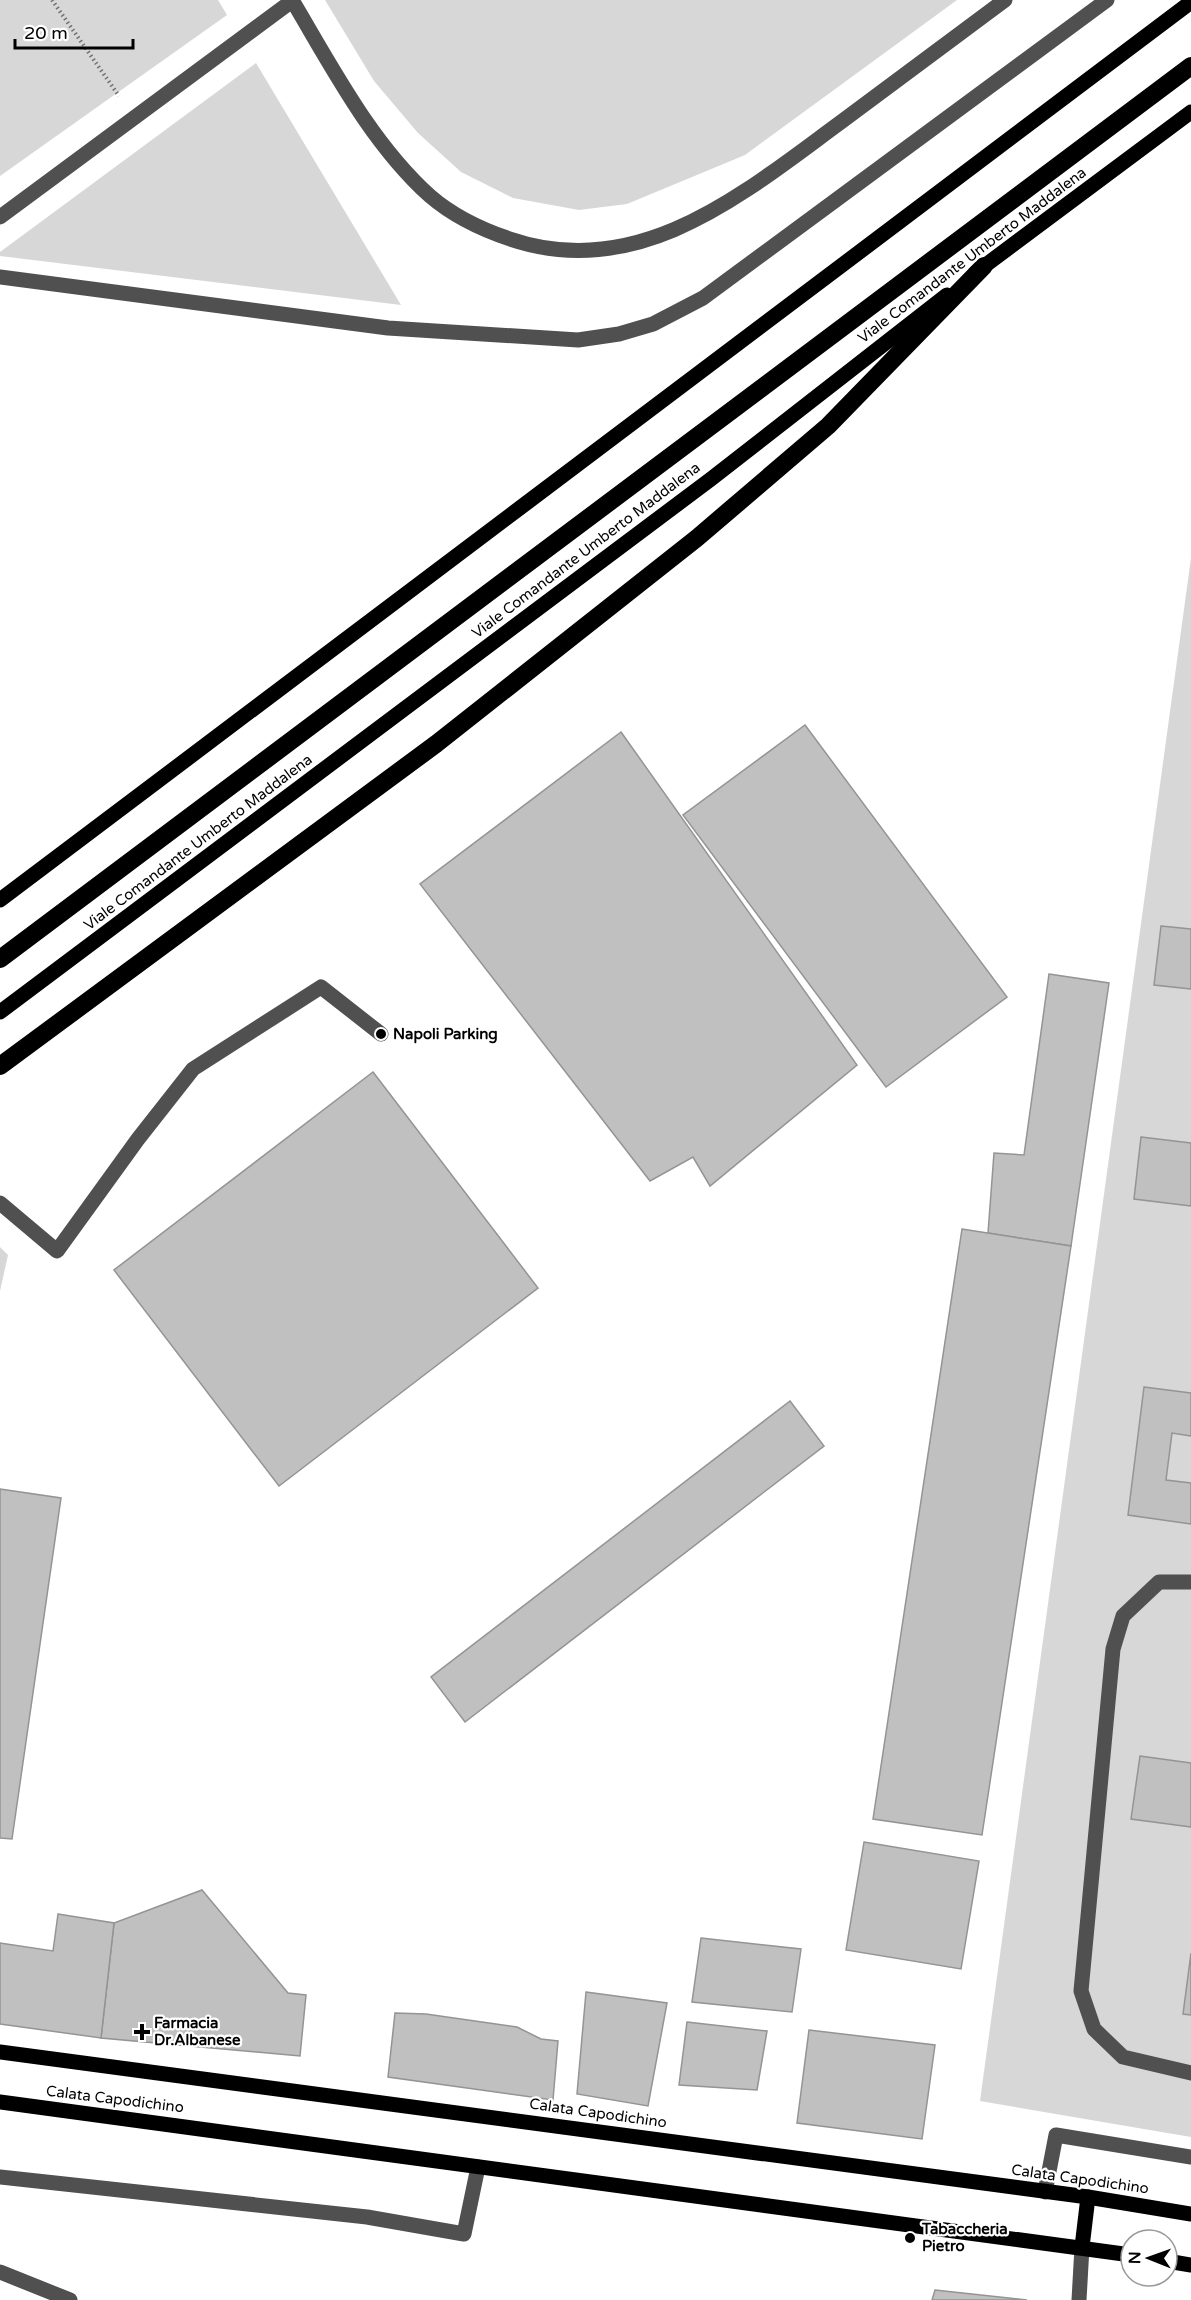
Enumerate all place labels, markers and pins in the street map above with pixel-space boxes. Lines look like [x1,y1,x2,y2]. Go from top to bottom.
place label: Napoli Parking [393,1025,498,1044]
marker: Napoli Parking [374,1027,388,1041]
place label: Farmacia Dr.Albanese [154,2014,241,2049]
marker: Farmacia Dr.Albanese [135,2025,149,2039]
place label: Tabaccheria Pietro [921,2220,1008,2255]
marker: Tabaccheria Pietro [903,2231,917,2245]

